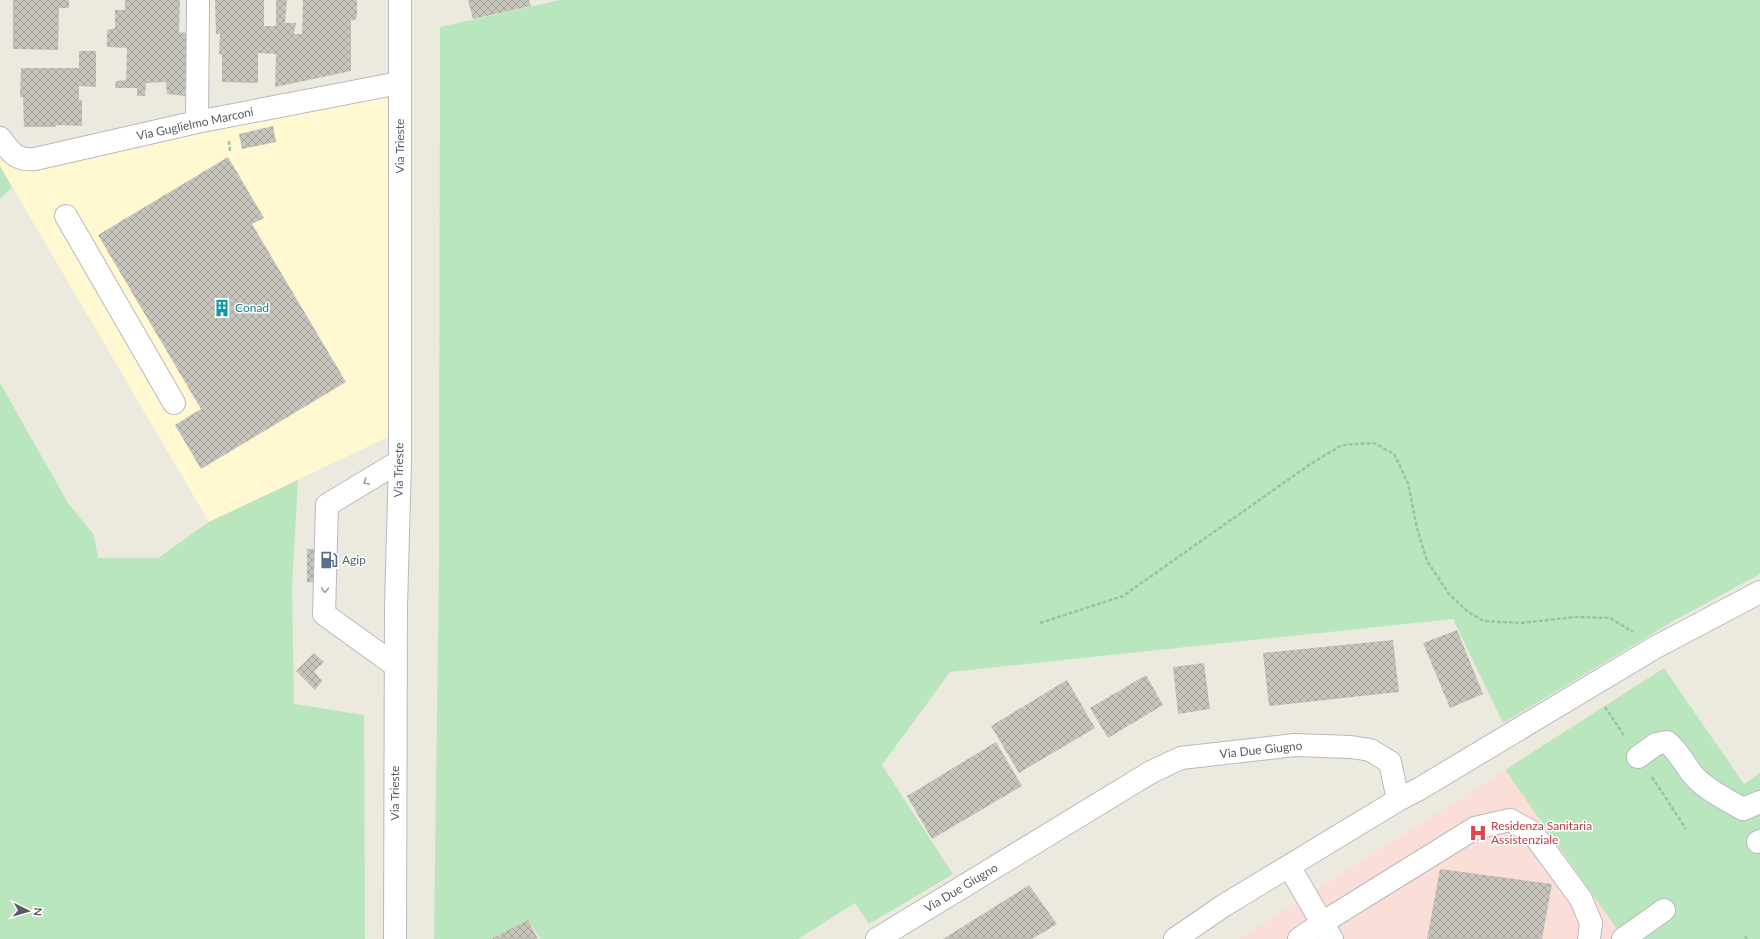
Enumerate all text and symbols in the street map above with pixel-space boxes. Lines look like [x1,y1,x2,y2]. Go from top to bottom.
street label: Via Guglielmo Marconi [135,104,255,143]
street label: Via Trieste [392,119,407,173]
building icon: Conad [212,298,232,318]
place label: Conad [235,300,269,315]
street label: Via Trieste [391,442,406,498]
one-way arrow [363,477,370,484]
fuel station icon: Agip [319,550,339,570]
place label: Agip [342,552,366,567]
one-way arrow [320,587,329,593]
street label: Via Due Giugno [1219,738,1303,761]
street label: Via Trieste [387,766,402,820]
place label: Residenza Sanitaria Assistenziale [1491,818,1592,847]
hospital icon: Residenza Sanitaria Assistenziale [1468,823,1488,843]
street label: Via Due Giugno [921,860,1000,915]
north arrow [8,891,48,931]
text: N [32,907,45,917]

